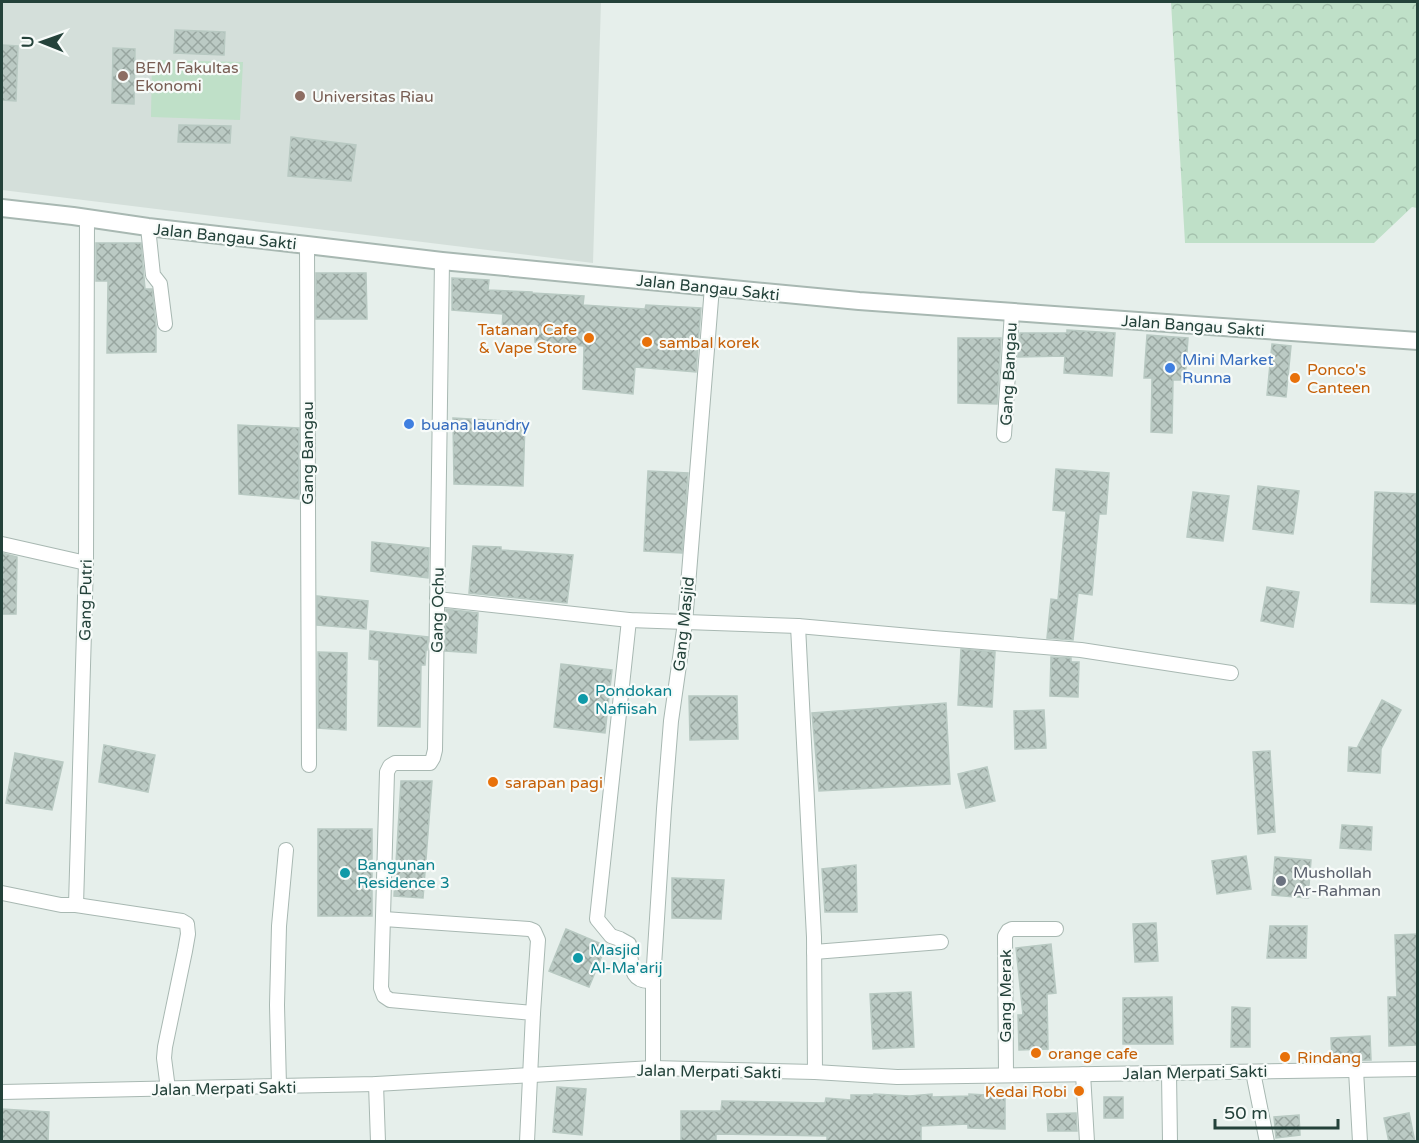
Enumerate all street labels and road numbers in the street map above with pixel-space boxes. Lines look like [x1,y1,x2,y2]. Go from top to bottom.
street label: Jalan Bangau Sakti [152,220,297,254]
street label: Jalan Bangau Sakti [635,271,780,305]
street label: Jalan Bangau Sakti [1121,311,1265,341]
street label: Gang Bangau [996,322,1022,426]
street label: Gang Bangau [298,401,318,505]
street label: Gang Putri [75,559,97,641]
street label: Gang Ochu [427,567,449,653]
street label: Gang Masjid [669,576,699,673]
street label: Gang Merak [996,949,1016,1043]
street label: Jalan Merpati Sakti [637,1061,781,1083]
street label: Jalan Merpati Sakti [1123,1062,1267,1084]
street label: Jalan Merpati Sakti [152,1078,296,1100]

